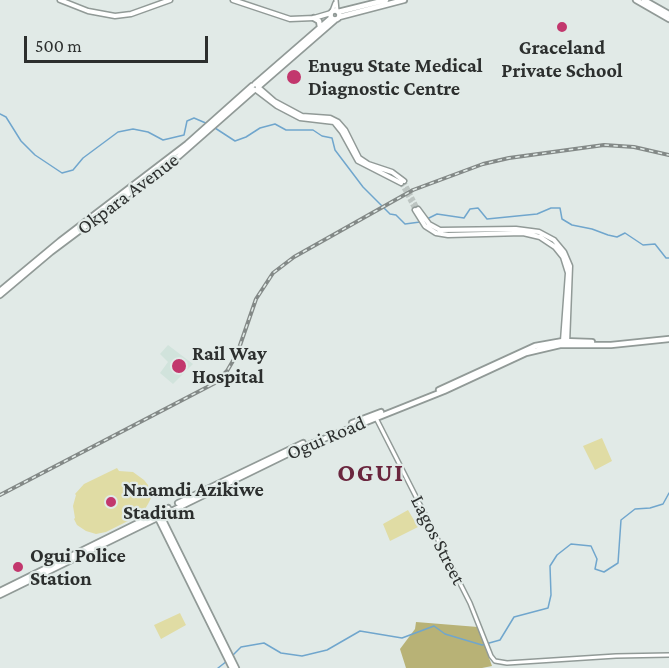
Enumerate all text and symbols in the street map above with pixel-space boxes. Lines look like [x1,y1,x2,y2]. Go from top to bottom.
marker: Graceland Private School [555,20,569,34]
scale bar [27,24,212,62]
text: 500 m [35,36,82,56]
place label: Graceland Private School [501,36,623,83]
place label: Enugu State Medical Diagnostic Centre [308,54,482,101]
marker: Enugu State Medical Diagnostic Centre [285,68,303,86]
street label: Okpara Avenue [72,148,184,240]
place label: Rail Way Hospital [192,342,267,389]
marker: Rail Way Hospital [170,357,188,375]
street label: Ogui Road [283,411,369,465]
district label: OGUI [337,457,405,489]
place label: Nnamdi Azikiwe Stadium [123,478,264,525]
street label: Lagos Street [405,491,471,589]
marker: Nnamdi Azikiwe Stadium [104,495,118,509]
place label: Ogui Police Station [30,544,126,591]
marker: Ogui Police Station [11,560,25,574]

